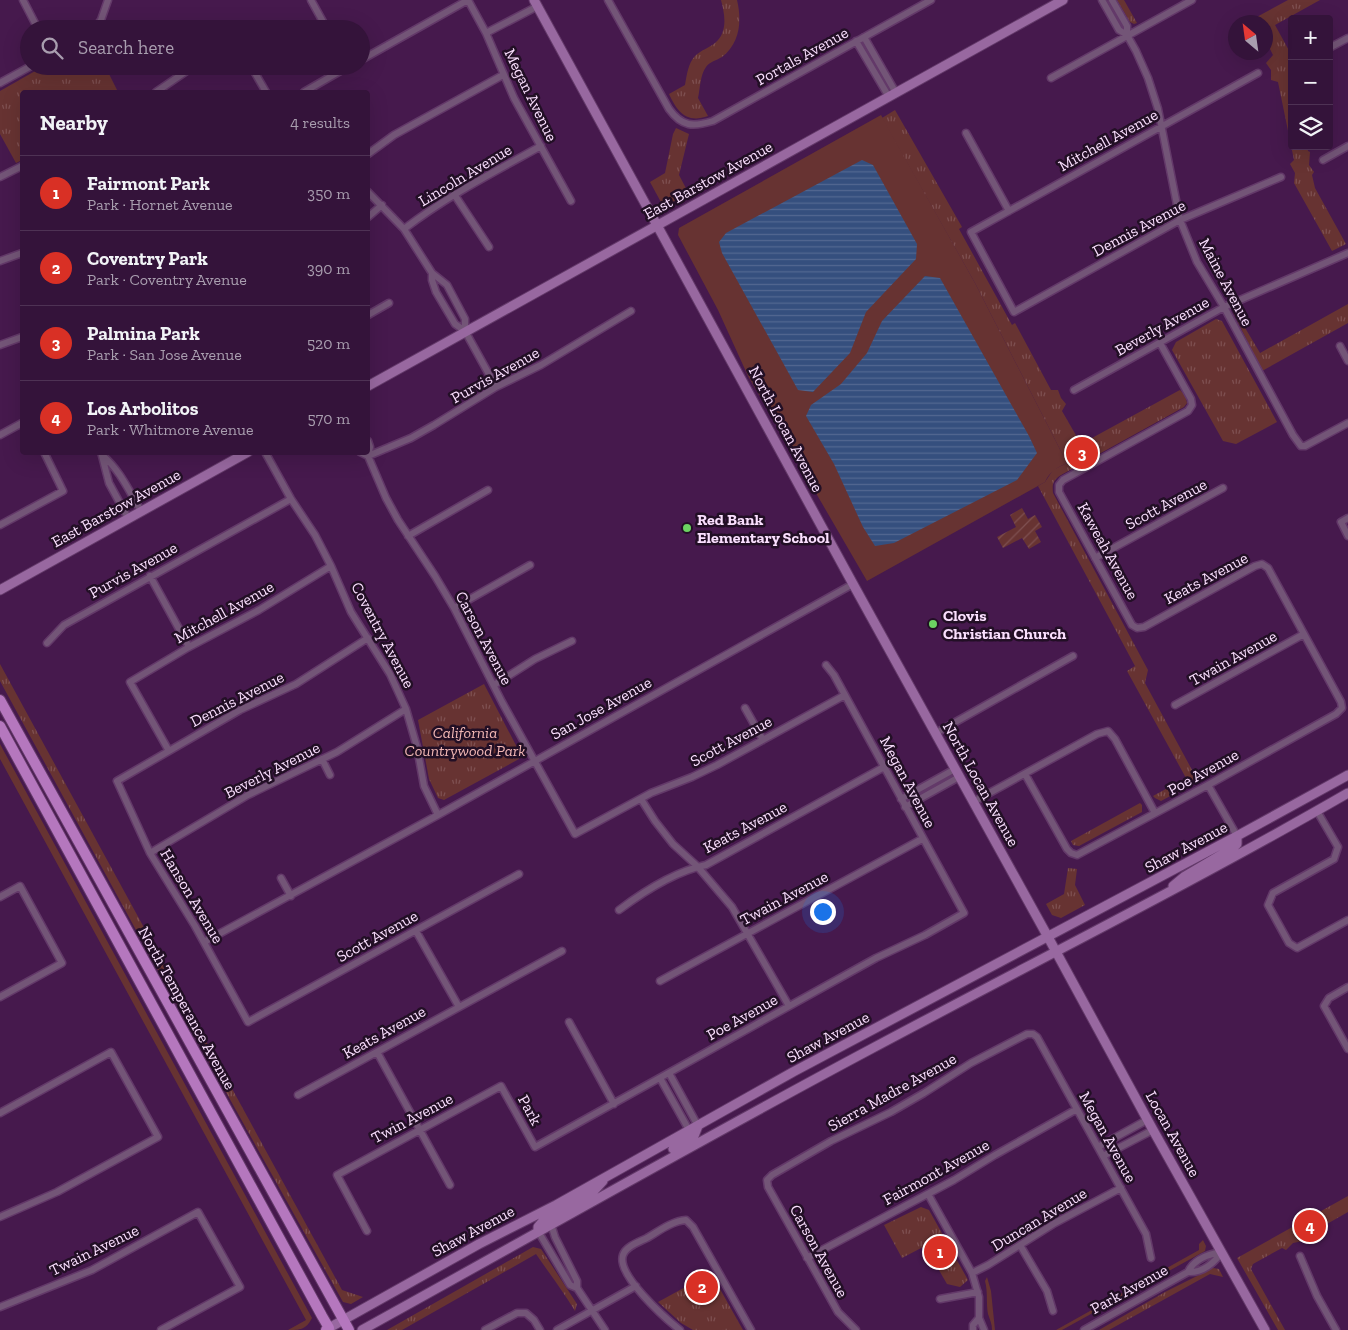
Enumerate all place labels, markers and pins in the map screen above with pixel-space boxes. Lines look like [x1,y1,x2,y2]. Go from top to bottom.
pin: 3 [1066,434,1098,472]
place label: Red Bank Elementary School [697,510,830,547]
marker: Red Bank Elementary School [681,522,693,534]
place label: Clovis Christian Church [943,606,1067,643]
marker: Clovis Christian Church [927,618,939,630]
pin: 4 [1294,1207,1326,1245]
pin: 1 [924,1233,956,1271]
pin: 2 [686,1268,718,1306]

